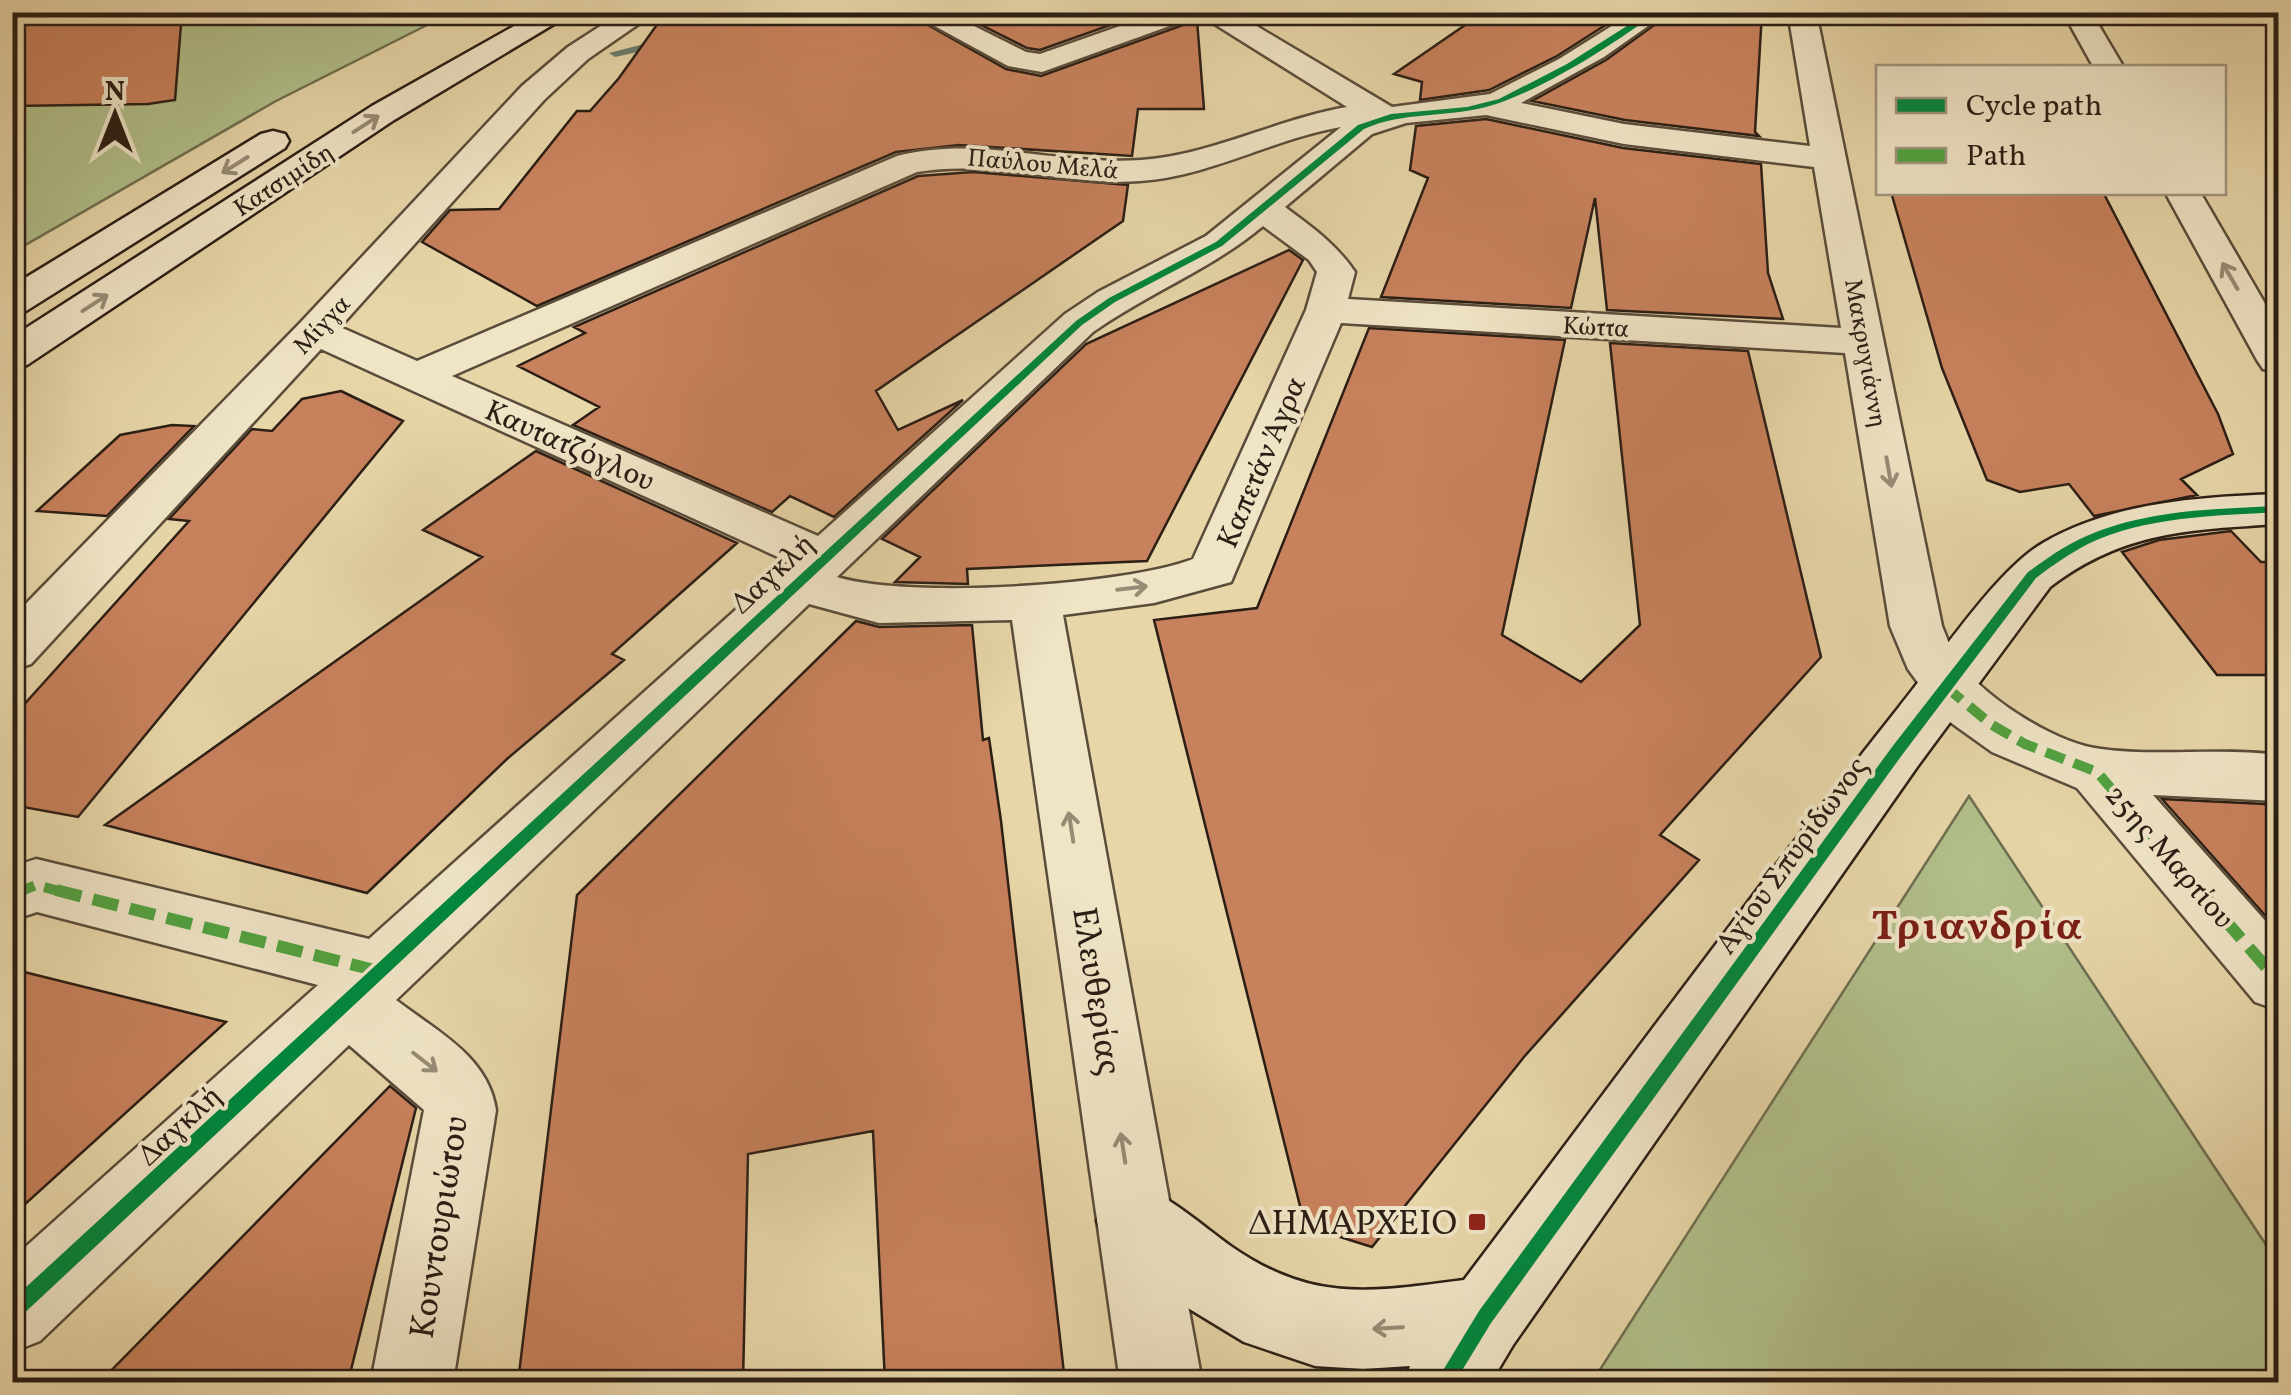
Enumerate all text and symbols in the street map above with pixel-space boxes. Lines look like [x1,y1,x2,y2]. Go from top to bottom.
north arrow [65,65,165,165]
legend [1876,65,2226,195]
text: N [105,73,125,112]
text: Cycle path [1966,86,2102,128]
one-way arrow [351,114,380,135]
street label: Κατσιμίδη [228,136,341,226]
text: Path [1966,136,2026,178]
street label: Παύλου Μελά [966,141,1120,190]
one-way arrow [221,154,250,175]
one-way arrow [2220,262,2240,291]
street label: Μακρυγιάννη [1834,276,1895,431]
street label: Μίγγα [286,288,360,363]
one-way arrow [80,292,108,313]
street label: Κώττα [1562,309,1630,348]
street label: Καπετάν Άγρα [1208,371,1318,555]
street label: Καυτατζόγλου [478,391,661,503]
one-way arrow [1880,456,1899,488]
street label: Δαγκλή [722,524,825,624]
one-way arrow [1115,579,1147,597]
street label: Αγίου Σπυρίδωνος [1706,748,1879,964]
street label: 25ης Μαρτίου [2094,776,2243,939]
one-way arrow [1062,812,1080,844]
district label: Τριανδρία [1871,901,2085,957]
street label: Ελευθερίας [1058,904,1132,1079]
one-way arrow [411,1051,438,1072]
street label: Δαγκλή [129,1076,232,1176]
street label: Κουντουριώτου [400,1113,482,1342]
one-way arrow [1113,1132,1132,1165]
place label: ΔΗΜΑΡΧΕΙΟ [1248,1201,1457,1249]
marker: ΔΗΜΑΡΧΕΙΟ [1466,1211,1488,1233]
one-way arrow [1372,1319,1405,1338]

